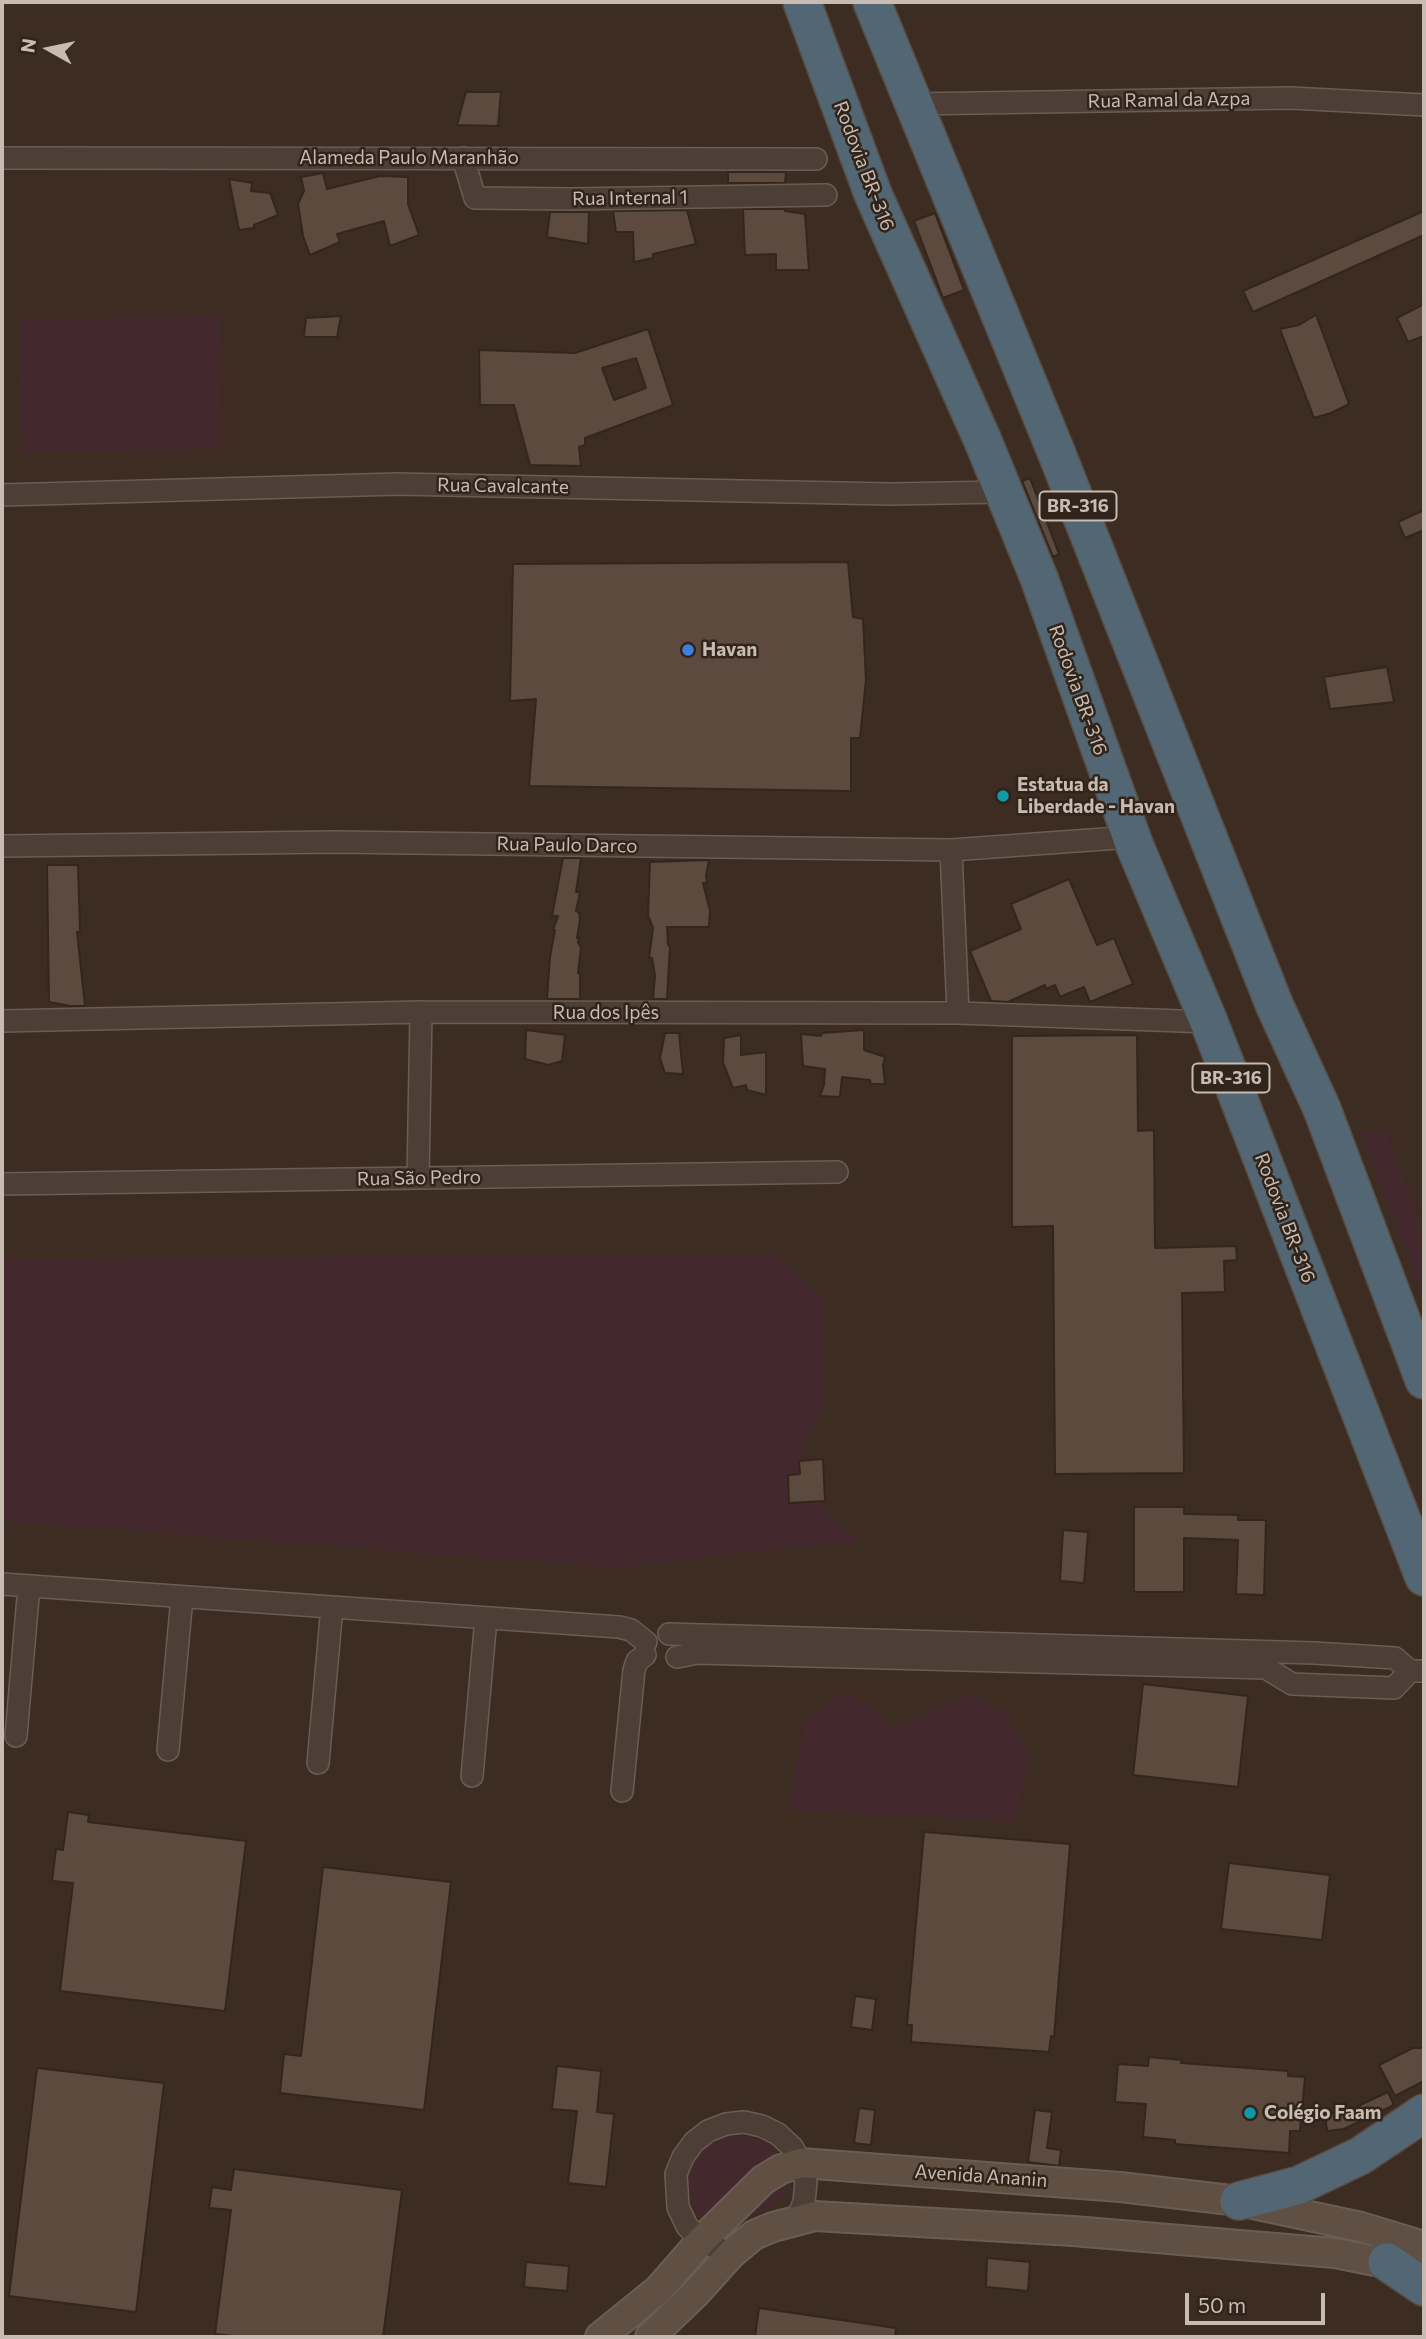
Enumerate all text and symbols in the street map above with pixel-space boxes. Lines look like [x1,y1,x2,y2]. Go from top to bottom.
north arrow [14,14,84,84]
text: N [15,37,40,54]
street label: Rua Ramal da Azpa [1087,87,1251,113]
street label: Rodovia BR-316 [829,98,899,234]
street label: Alameda Paulo Maranhão [299,147,519,169]
street label: Rua Internal 1 [572,186,688,210]
street label: Rua Cavalcante [437,473,569,499]
road number: BR-316 [1040,492,1116,520]
street label: Rodovia BR-316 [1044,622,1112,758]
place label: Havan [702,639,757,661]
marker: Havan [680,642,696,658]
place label: Estatua da Liberdade - Havan [1017,774,1175,818]
marker: Estatua da Liberdade - Havan [995,788,1011,804]
street label: Rua Paulo Darco [496,832,638,858]
street label: Rua dos Ipês [553,1002,659,1024]
road number: BR-316 [1192,1064,1270,1092]
street label: Rodovia BR-316 [1250,1150,1320,1286]
street label: Rua São Pedro [357,1166,481,1190]
place label: Colégio Faam [1264,2102,1381,2124]
marker: Colégio Faam [1242,2105,1258,2121]
street label: Avenida Ananin [914,2160,1048,2192]
scale bar [1188,2280,1328,2324]
text: 50 m [1198,2292,1246,2317]

